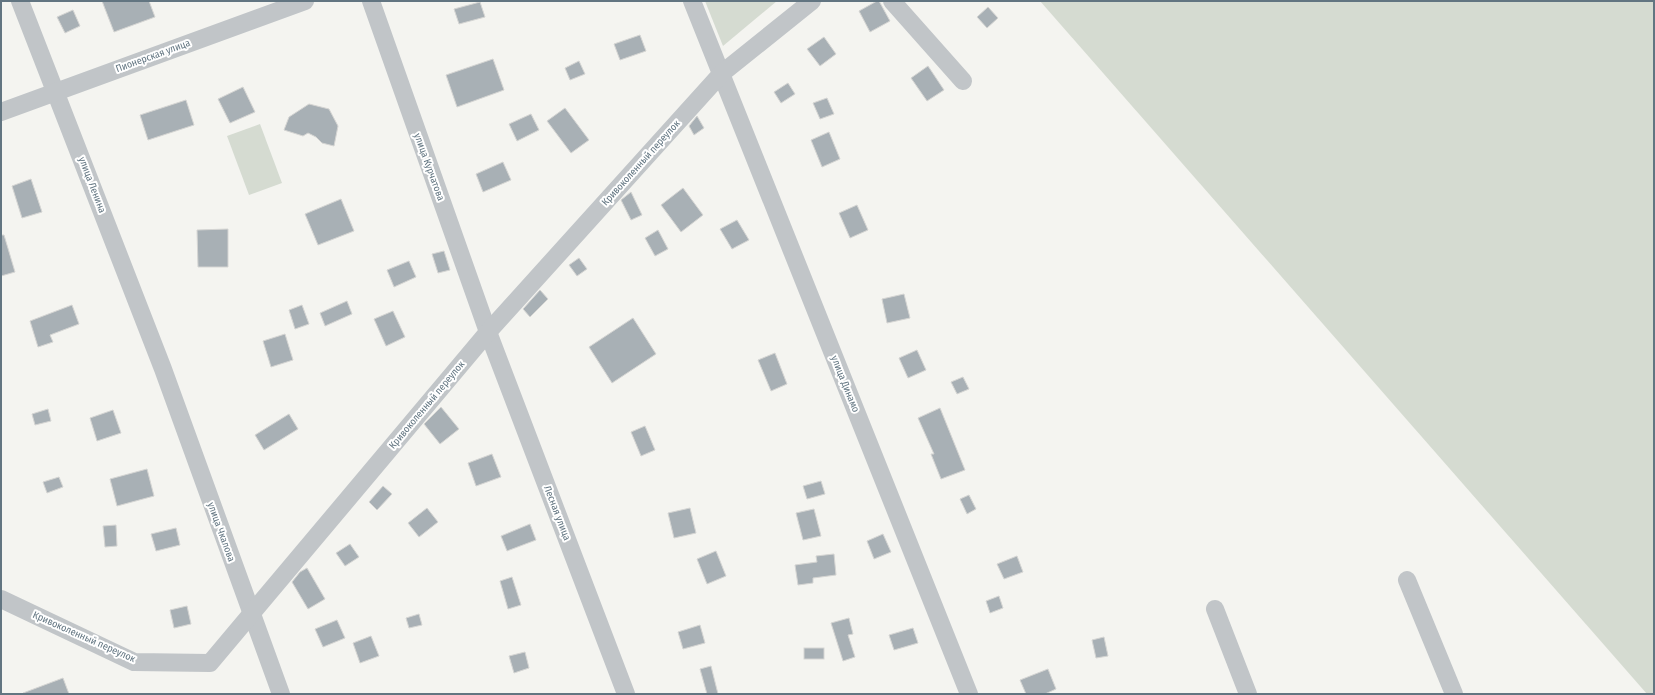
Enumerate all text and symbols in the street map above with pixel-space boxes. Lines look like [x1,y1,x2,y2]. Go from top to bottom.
street label: Пионерская улица [114,37,192,75]
street label: Кривоколенный переулок [599,117,683,208]
street label: улица Курчатова [411,132,447,202]
street label: улица Ленина [76,155,108,215]
street label: улица Динамо [828,354,862,414]
street label: Кривоколенный переулок [387,358,467,451]
street label: Лесная улица [541,484,573,542]
street label: улица Чкалова [205,501,237,564]
street label: Кривоколенный переулок [31,609,137,665]

